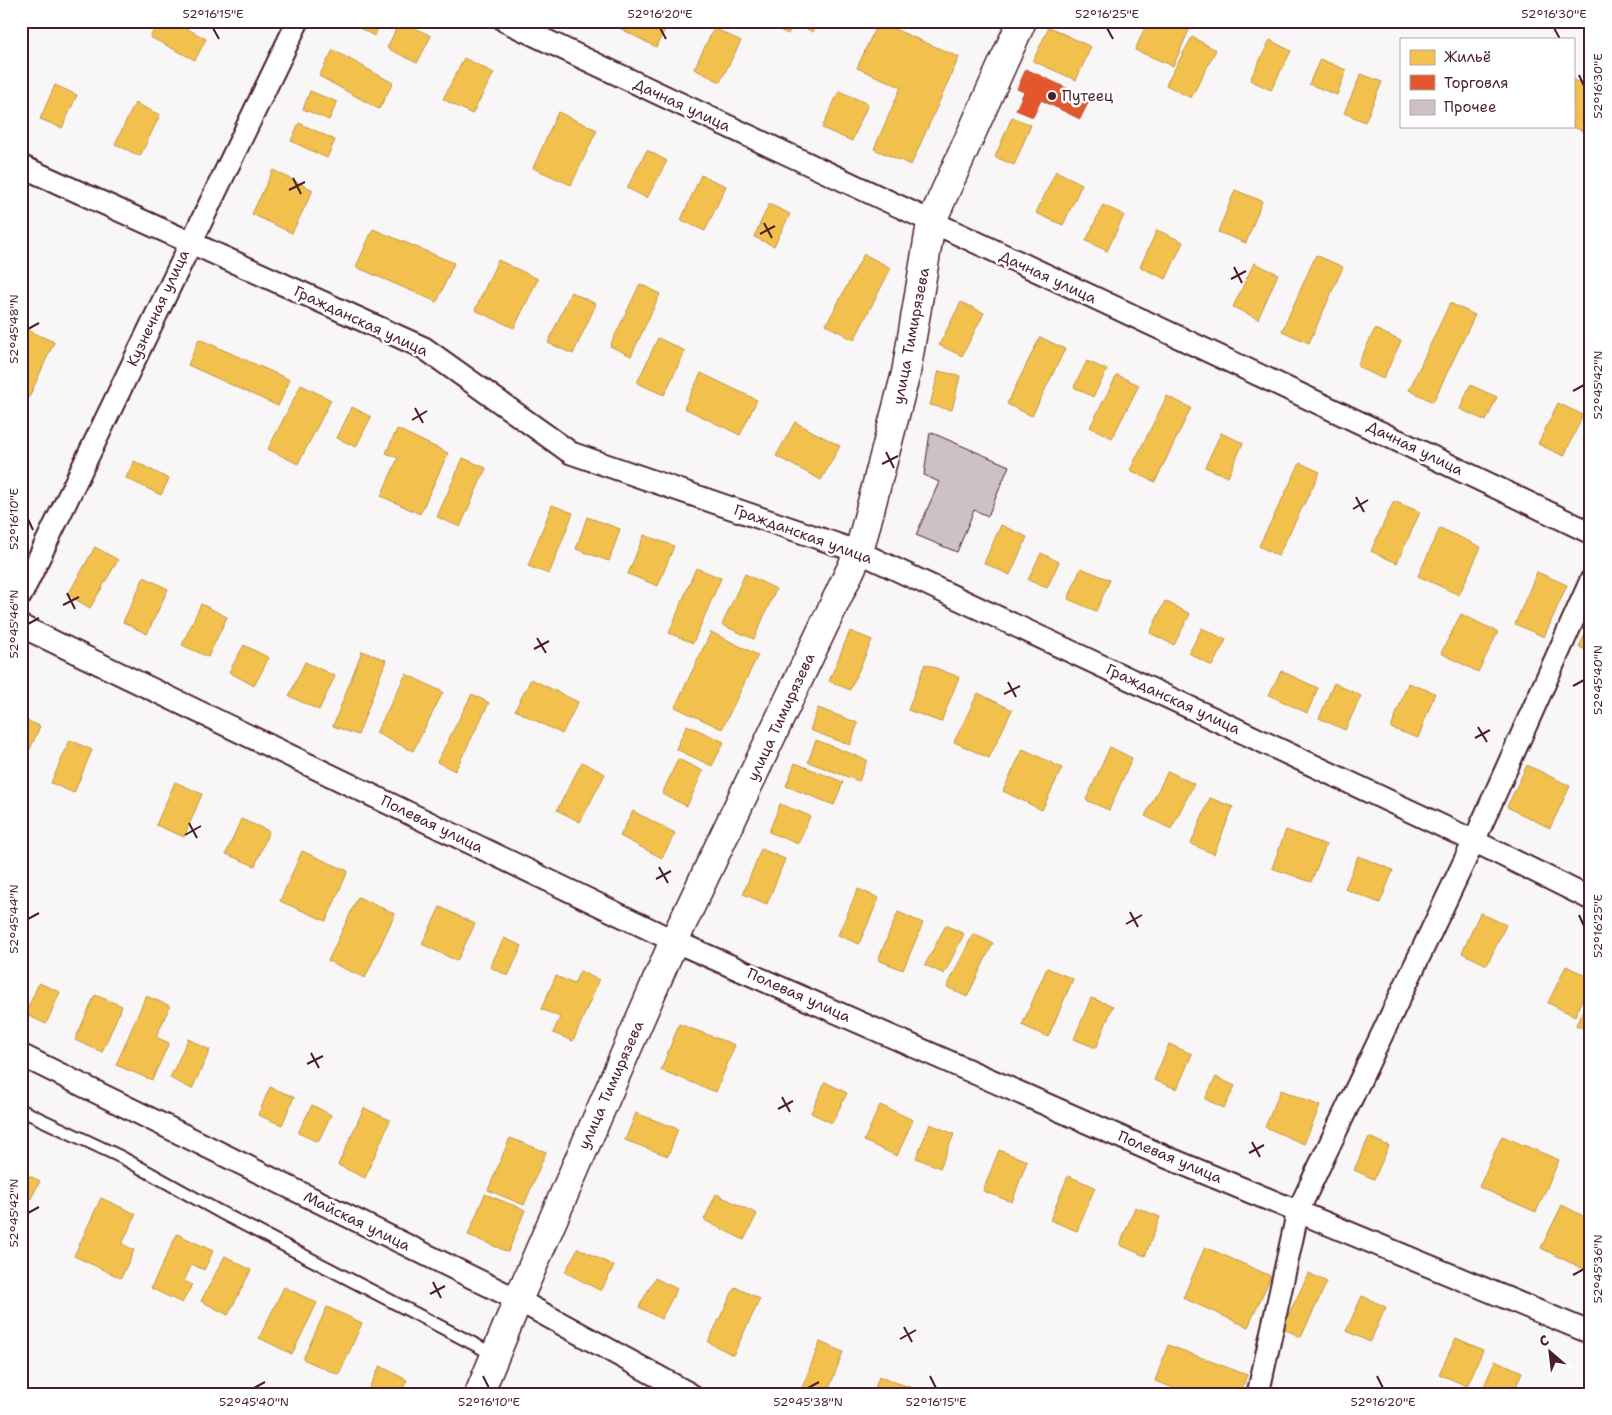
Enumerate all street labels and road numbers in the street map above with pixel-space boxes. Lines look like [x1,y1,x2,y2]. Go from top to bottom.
street label: Дачная улица [630,74,734,136]
street label: Кузнечная улица [122,246,194,370]
street label: Дачная улица [996,246,1100,308]
street label: улица Тимирязева [888,265,934,406]
street label: Гражданская улица [291,281,432,361]
street label: Дачная улица [1364,416,1467,480]
street label: Гражданская улица [731,500,876,569]
street label: улица Тимирязева [743,649,820,784]
street label: Гражданская улица [1103,659,1244,739]
street label: Полевая улица [378,791,487,858]
street label: Полевая улица [744,963,855,1027]
street label: улица Тимирязева [574,1017,649,1153]
street label: Полевая улица [1115,1126,1226,1188]
street label: Майская улица [300,1186,414,1256]

